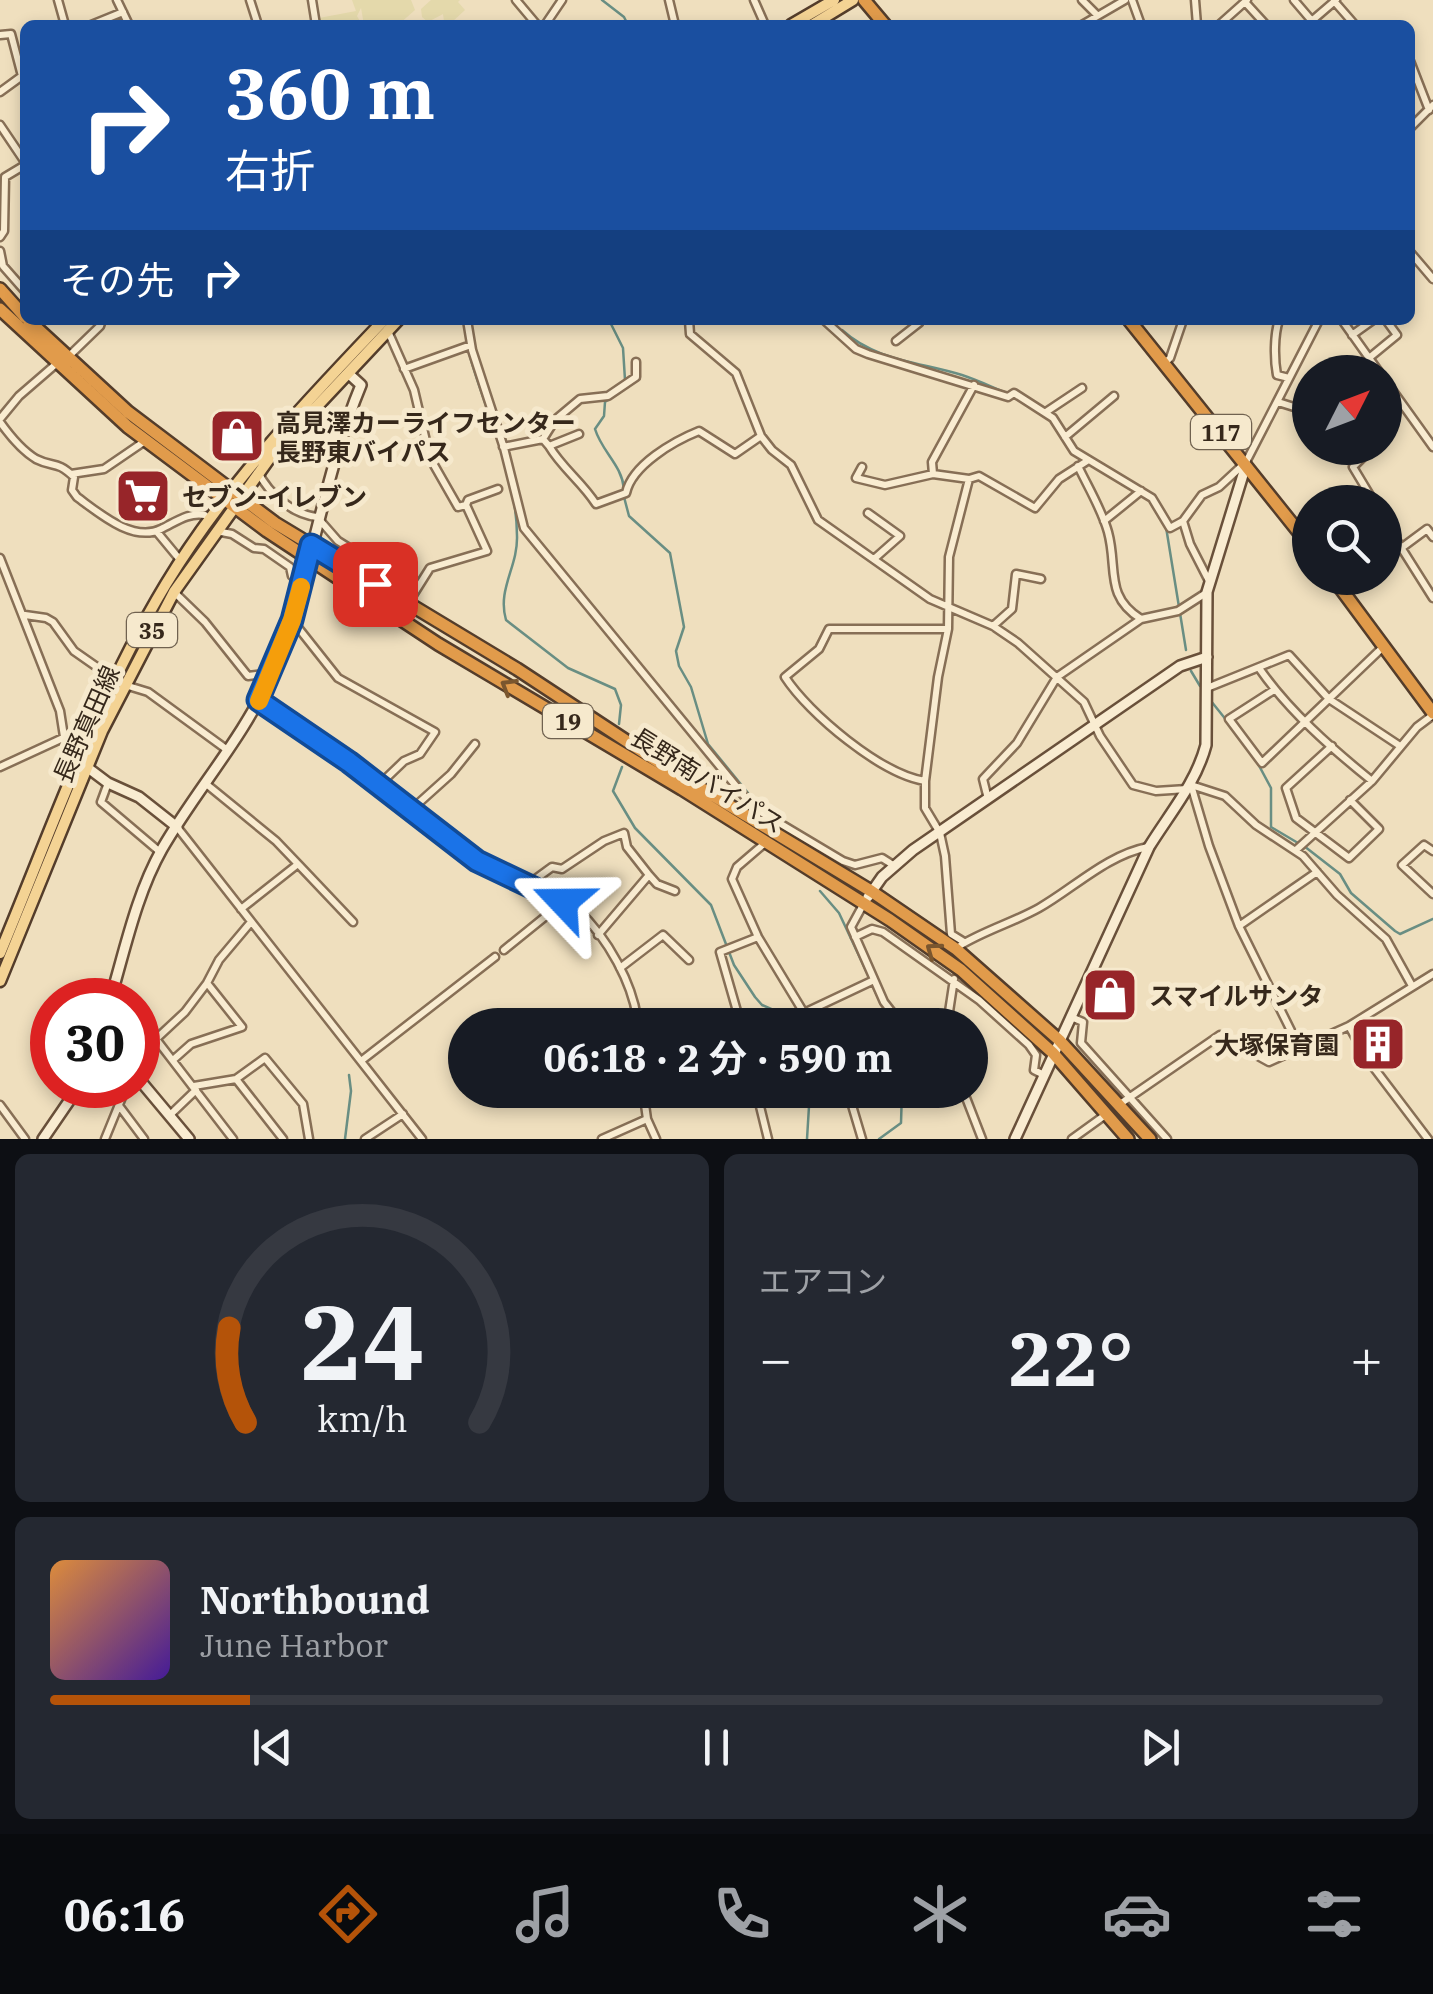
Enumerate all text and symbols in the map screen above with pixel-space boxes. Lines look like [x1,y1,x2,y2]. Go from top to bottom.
text: 360 m [225,47,435,138]
icon: right [60,60,190,190]
text: 右折 [225,141,315,199]
icon: right [194,250,249,305]
text: その先 [60,255,174,304]
north arrow [1292,355,1402,465]
map controls [1292,355,1402,595]
shop icon: 高見澤カーライフセンター 長野東バイパス [207,406,267,466]
place label: 高見澤カーライフセンター 長野東バイパス [276,406,576,468]
road number: 117 [1191,415,1251,449]
supermarket icon: セブン-イレブン [113,466,173,526]
place label: セブン-イレブン [182,480,367,513]
button: search [1292,485,1402,595]
pin [333,542,418,627]
icon: arrive [348,557,403,612]
road number: 35 [127,613,177,647]
street label: 長野真田線 [46,660,126,788]
one-way arrow [501,679,519,699]
road number: 19 [543,704,593,738]
street label: 長野南バイパス [625,720,791,840]
position arrow [511,850,615,954]
one-way arrow [926,944,944,962]
shop icon: スマイルサンタ [1080,965,1140,1025]
speed limit sign: 30 [30,978,160,1108]
place label: スマイルサンタ [1149,979,1323,1012]
building icon: 大塚保育園 [1348,1014,1408,1074]
place label: 大塚保育園 [1214,1028,1339,1061]
text: 06:18 · 2 分 · 590 m [544,1033,892,1082]
text: エアコン [759,1260,887,1302]
text: 24 [300,1273,424,1409]
text: 22° [1008,1309,1134,1407]
text: − [759,1323,792,1394]
text: + [1350,1323,1383,1394]
text: km/h [317,1395,407,1442]
text: Northbound [200,1575,430,1624]
text: June Harbor [200,1624,388,1666]
icon: previous [245,1720,300,1775]
icon: pause [689,1720,744,1775]
icon: next [1133,1720,1188,1775]
icon: directions [313,1879,383,1949]
icon: music [510,1879,580,1949]
icon: phone [707,1879,777,1949]
icon: climate [905,1879,975,1949]
icon: car [1102,1879,1172,1949]
icon: filters [1299,1879,1369,1949]
text: 06:16 [64,1885,185,1943]

